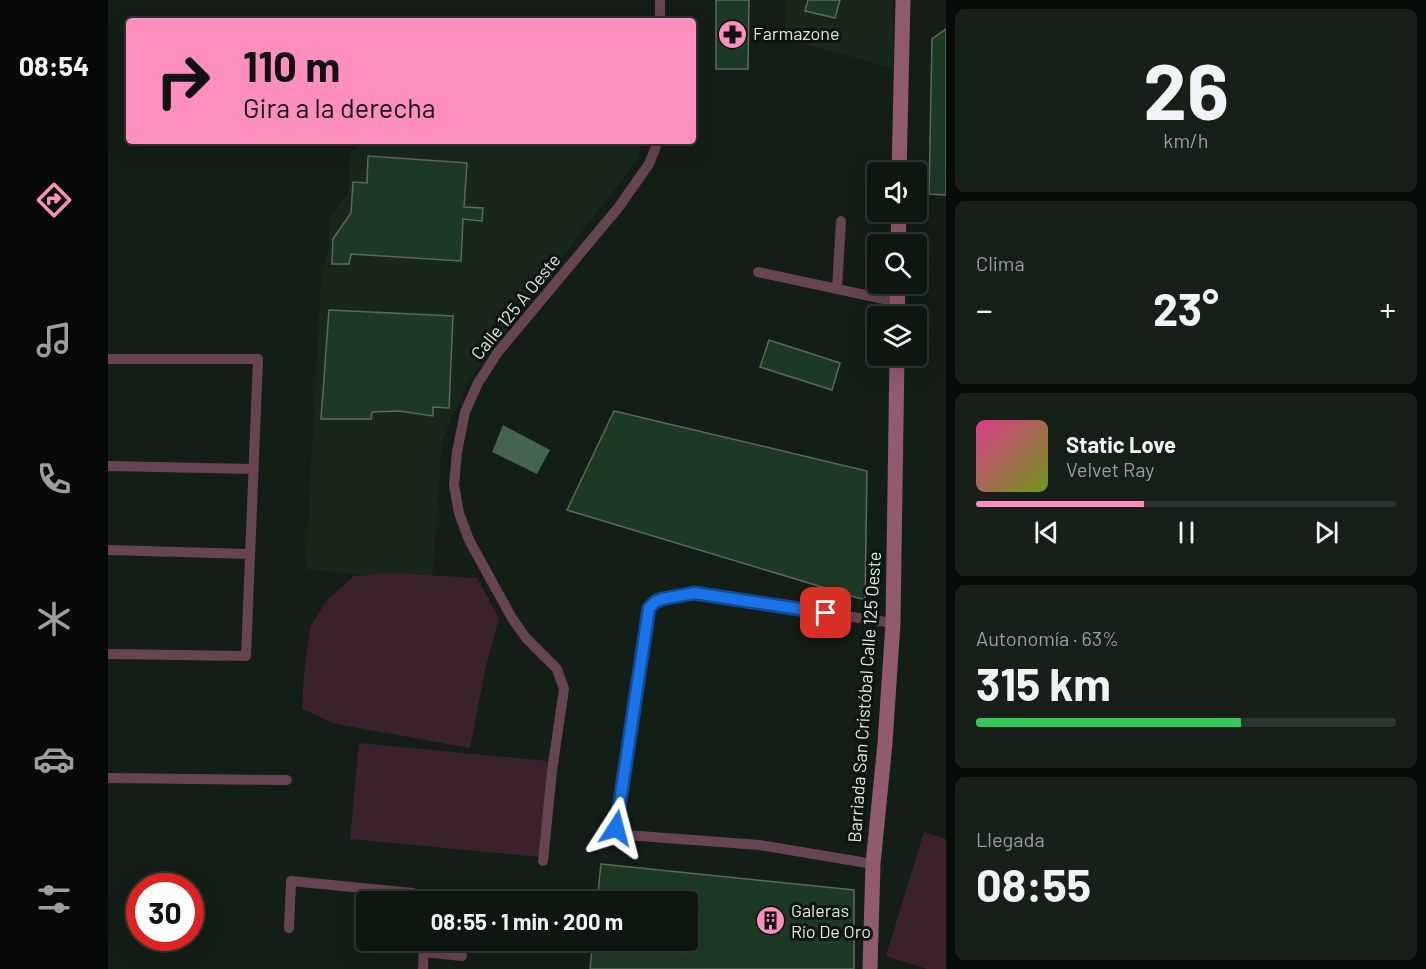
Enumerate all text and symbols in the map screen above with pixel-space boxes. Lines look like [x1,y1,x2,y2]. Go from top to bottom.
pharmacy icon: Farmazone [716,18,748,50]
place label: Farmazone [753,22,839,44]
text: 110 m [243,40,340,90]
icon: right [144,42,222,120]
text: 26 [1143,42,1229,136]
text: 08:54 [19,49,89,81]
text: Gira a la derecha [243,91,436,123]
text: km/h [1163,128,1209,152]
map controls [867,162,927,366]
button: sound [867,162,927,222]
icon: directions [33,179,75,221]
button: search [867,234,927,294]
street label: Calle 125 A Oeste [466,249,565,364]
text: Clima [976,251,1025,275]
text: 23° [1153,281,1219,335]
text: − [976,289,993,329]
text: + [1379,289,1396,329]
button: layers [867,306,927,366]
icon: music [33,319,75,361]
text: Static Love [1066,431,1176,457]
text: Velvet Ray [1066,457,1155,481]
icon: phone [33,458,75,500]
icon: previous [1030,516,1063,549]
icon: pause [1170,516,1203,549]
icon: next [1310,516,1343,549]
street label: Barriada San Cristóbal Calle 125 Oeste [843,551,885,843]
pin [800,587,851,638]
icon: arrive [809,596,842,629]
icon: climate [33,598,75,640]
text: Autonomía · 63% [976,626,1119,650]
text: 315 km [976,656,1111,710]
icon: car [33,738,75,780]
position arrow [584,796,648,860]
text: Llegada [976,827,1045,851]
text: 08:55 [976,857,1091,911]
speed limit sign: 30 [126,873,204,951]
icon: filters [33,878,75,920]
place label: Galeras Río De Oro [791,899,871,942]
building icon: Galeras Río De Oro [754,905,786,937]
text: 08:55 · 1 min · 200 m [431,908,623,934]

